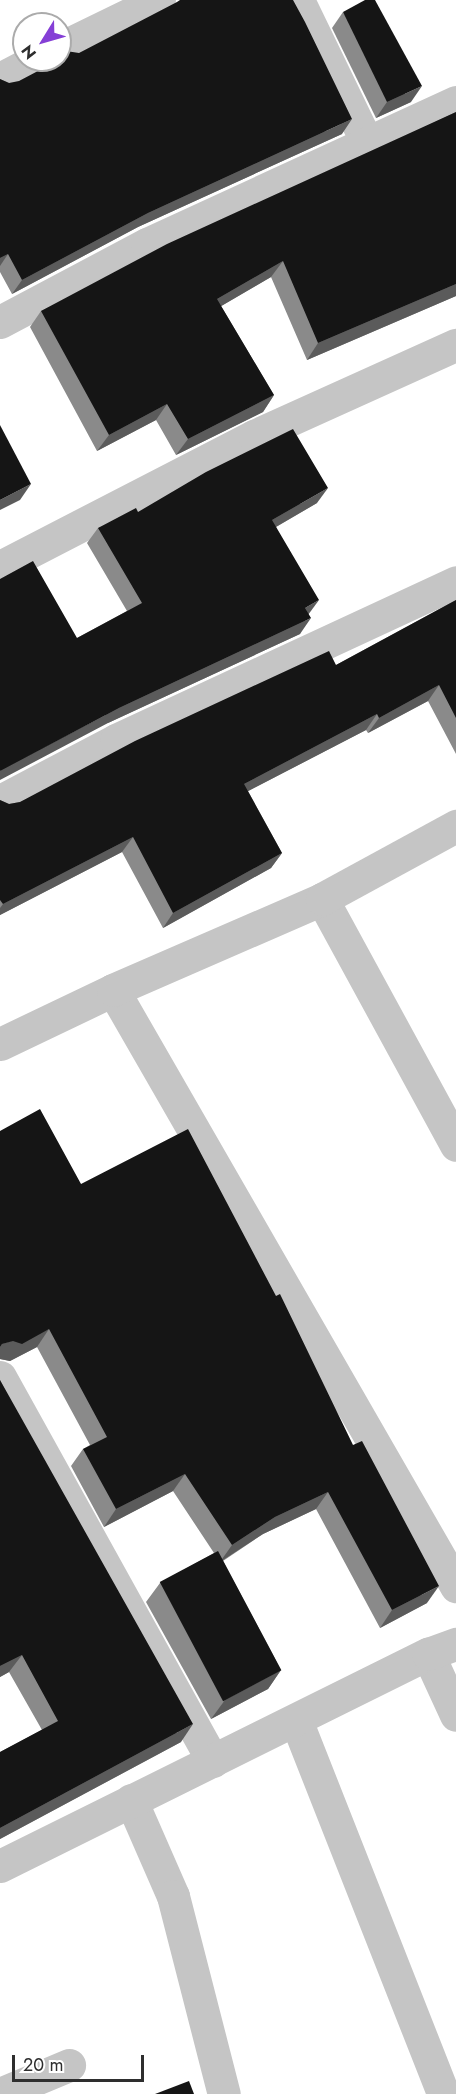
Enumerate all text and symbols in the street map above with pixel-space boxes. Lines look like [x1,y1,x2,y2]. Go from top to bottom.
north arrow [12,12,72,72]
text: N [16,40,42,64]
scale bar [15,2043,147,2081]
text: 20 m [23,2052,63,2078]

